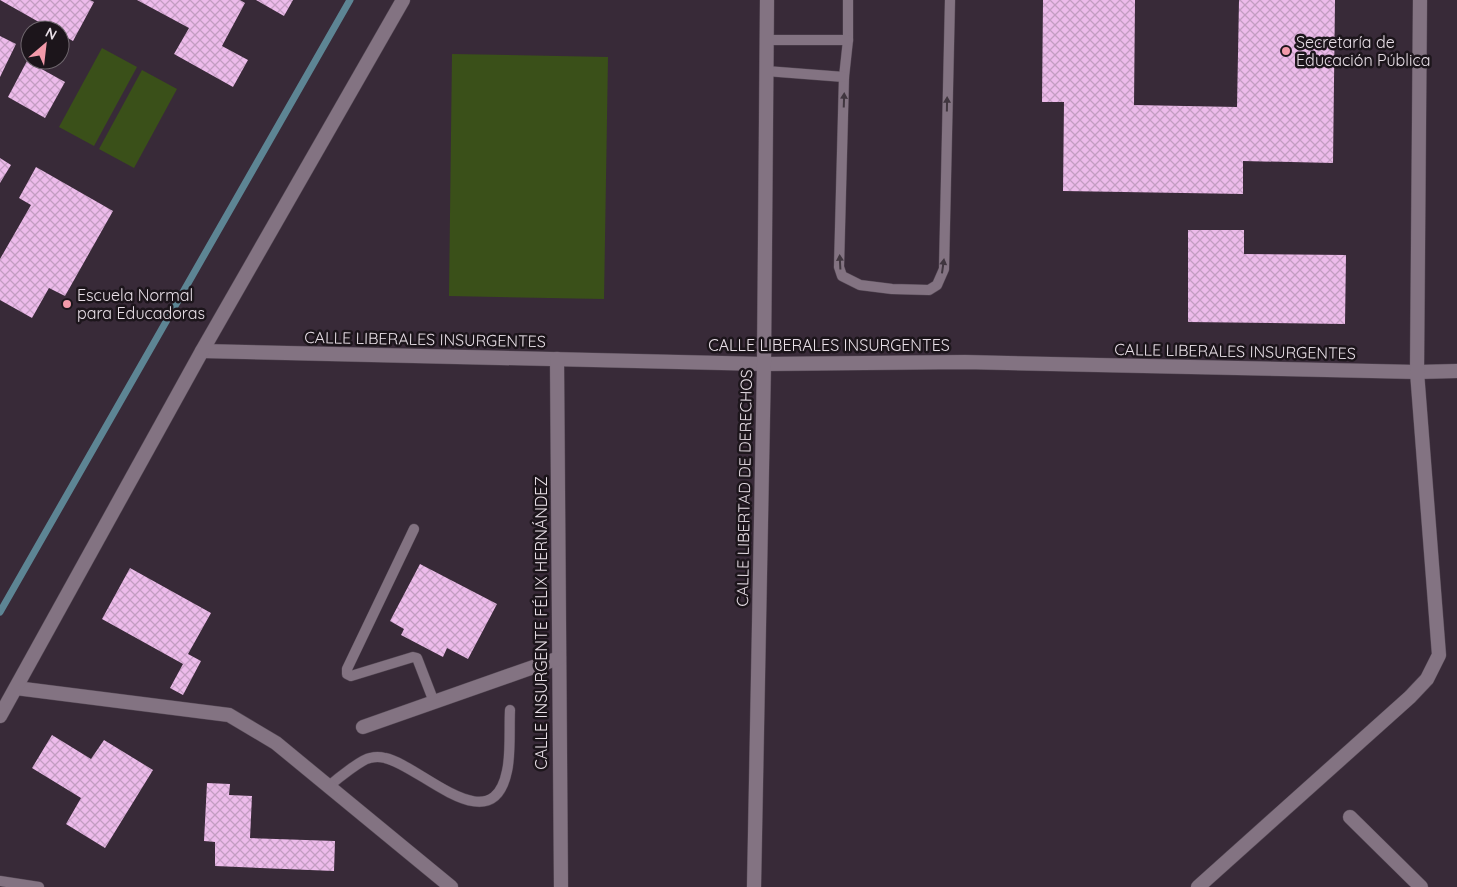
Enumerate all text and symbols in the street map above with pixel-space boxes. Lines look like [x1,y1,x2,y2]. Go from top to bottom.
north arrow [20,20,70,70]
text: N [42,23,60,44]
place label: Secretaría de Educación Pública [1296,32,1430,70]
marker: Secretaría de Educación Pública [1280,45,1292,57]
one-way arrow [840,92,848,108]
one-way arrow [944,95,952,111]
one-way arrow [835,254,843,270]
one-way arrow [939,257,947,273]
place label: Escuela Normal para Educadoras [77,285,205,323]
marker: Escuela Normal para Educadoras [61,298,73,310]
street label: CALLE LIBERALES INSURGENTES [304,327,546,351]
street label: CALLE LIBERALES INSURGENTES [708,335,950,355]
street label: CALLE LIBERALES INSURGENTES [1114,339,1356,363]
street label: CALLE LIBERTAD DE DERECHOS [732,369,756,607]
street label: CALLE INSURGENTE FÉLIX HERNÁNDEZ [531,476,551,770]

